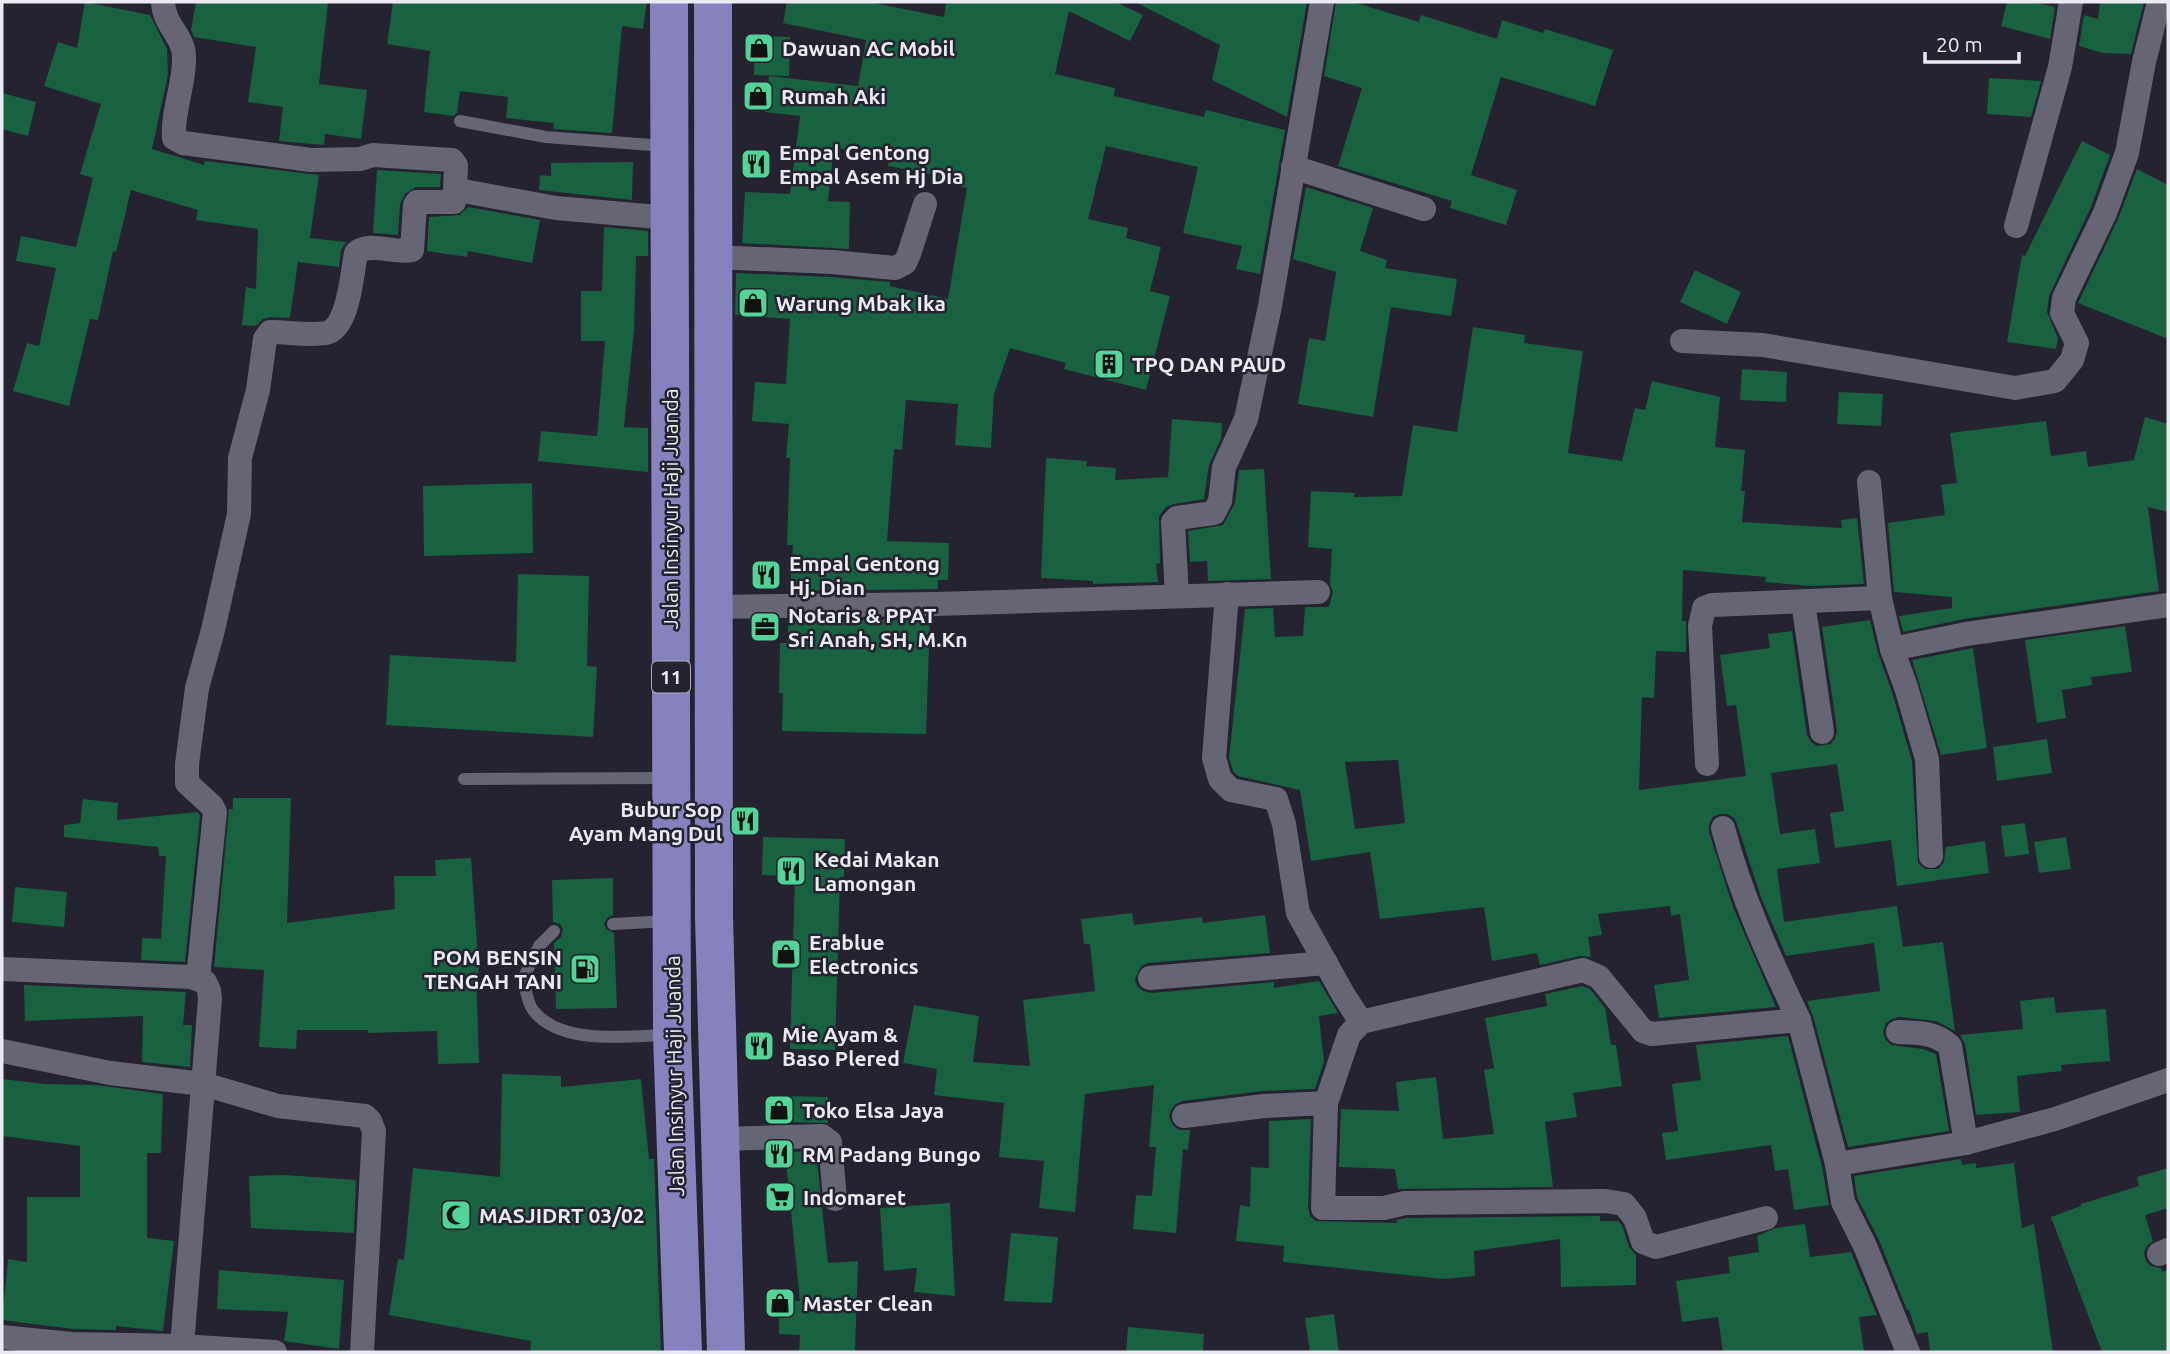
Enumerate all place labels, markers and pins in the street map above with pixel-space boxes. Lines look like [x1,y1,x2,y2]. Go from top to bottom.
shop icon: Dawuan AC Mobil [742,31,776,65]
place label: Dawuan AC Mobil [782,36,955,60]
shop icon: Rumah Aki [741,79,775,113]
place label: Rumah Aki [781,84,886,108]
place label: Empal Gentong Empal Asem Hj Dia [779,140,964,188]
restaurant icon: Empal Gentong Empal Asem Hj Dia [739,147,773,181]
shop icon: Warung Mbak Ika [736,286,770,320]
place label: Warung Mbak Ika [776,291,946,315]
building icon: TPQ DAN PAUD [1092,347,1126,381]
place label: TPQ DAN PAUD [1132,352,1286,376]
place label: Empal Gentong Hj. Dian [789,551,940,599]
restaurant icon: Empal Gentong Hj. Dian [749,558,783,592]
place label: Notaris & PPAT Sri Anah, SH, M.Kn [788,603,968,651]
office icon: Notaris & PPAT Sri Anah, SH, M.Kn [748,610,782,644]
place label: Bubur Sop Ayam Mang Dul [569,797,722,845]
restaurant icon: Bubur Sop Ayam Mang Dul [728,804,762,838]
place label: Kedai Makan Lamongan [814,847,940,895]
restaurant icon: Kedai Makan Lamongan [774,854,808,888]
place label: Erablue Electronics [809,930,919,978]
shop icon: Erablue Electronics [769,937,803,971]
place label: POM BENSIN TENGAH TANI [424,945,562,993]
fuel station icon: POM BENSIN TENGAH TANI [568,952,602,986]
place label: Mie Ayam & Baso Plered [782,1022,900,1070]
restaurant icon: Mie Ayam & Baso Plered [742,1029,776,1063]
shop icon: Toko Elsa Jaya [762,1093,796,1127]
place label: Toko Elsa Jaya [802,1098,944,1122]
restaurant icon: RM Padang Bungo [762,1137,796,1171]
place label: RM Padang Bungo [802,1142,981,1166]
supermarket icon: Indomaret [763,1180,797,1214]
place label: Indomaret [803,1185,906,1209]
mosque icon: MASJIDRT 03/02 [439,1198,473,1232]
place label: MASJIDRT 03/02 [479,1203,645,1227]
shop icon: Master Clean [763,1286,797,1320]
place label: Master Clean [803,1291,933,1315]

